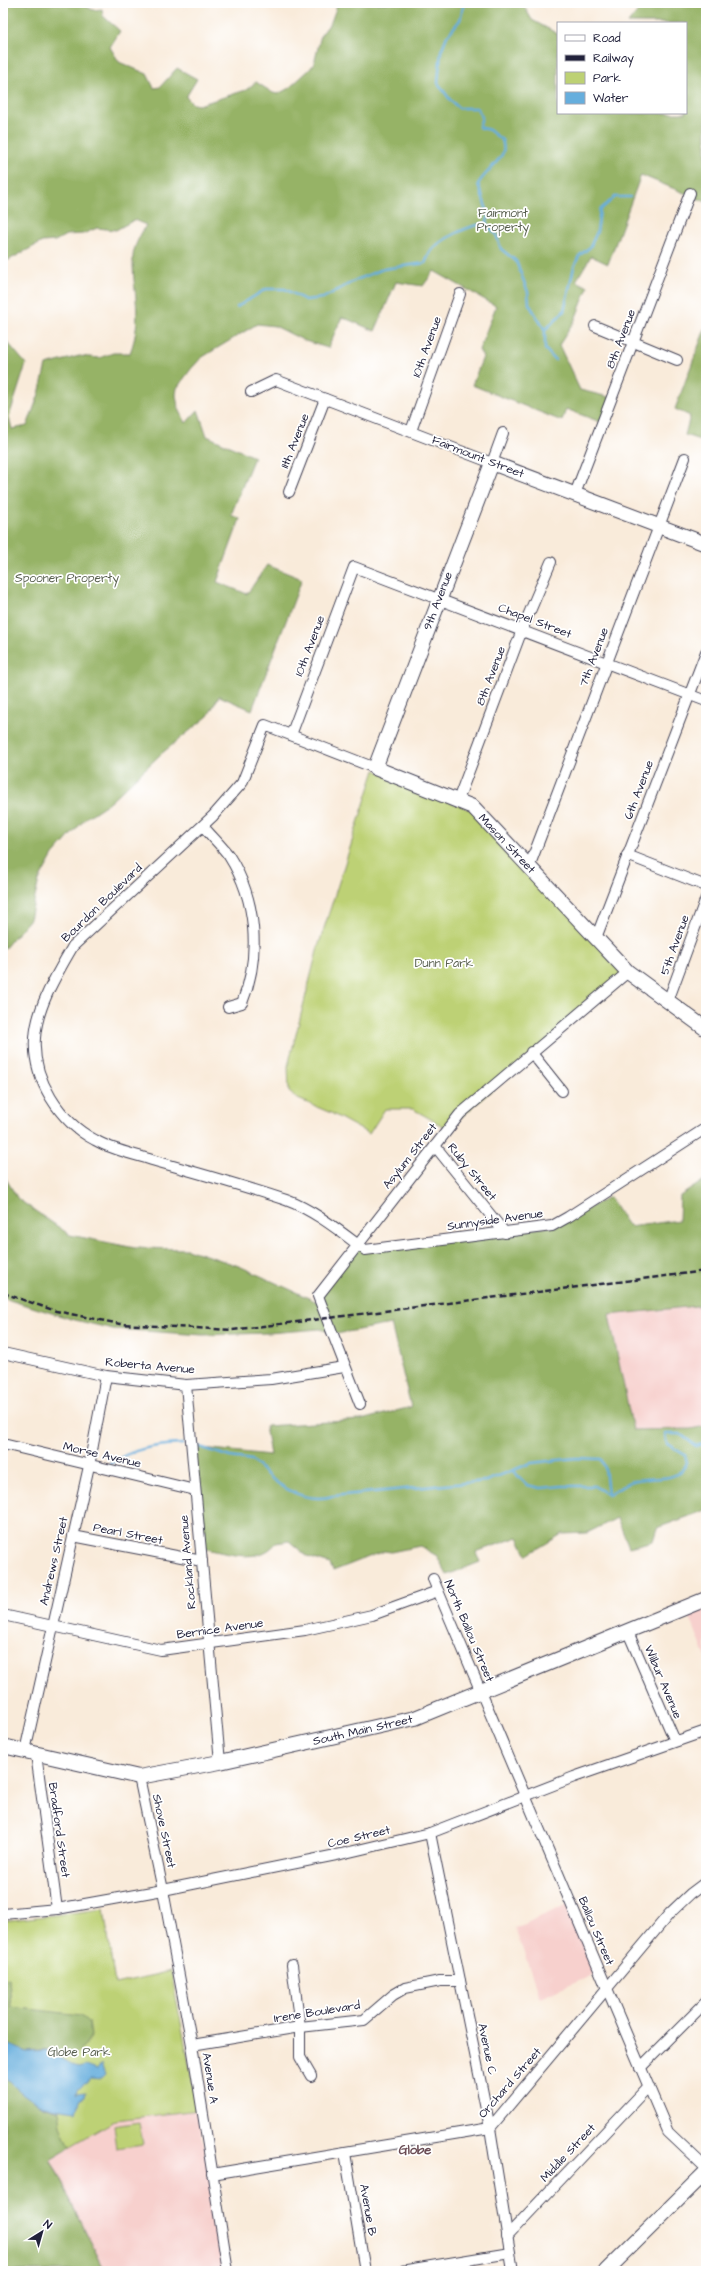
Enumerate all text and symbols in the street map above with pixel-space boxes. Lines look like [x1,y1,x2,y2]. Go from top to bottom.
legend [557,22,687,114]
text: Road [593,30,621,47]
text: Railway [593,50,634,68]
text: Park [593,70,621,87]
text: Water [593,90,629,107]
park label: Fairmont Property [477,205,530,237]
street label: 8th Avenue [602,306,640,371]
street label: 10th Avenue [408,314,446,380]
street label: 11th Avenue [276,411,314,471]
street label: Fairmount Street [429,432,527,482]
street label: 9th Avenue [419,569,457,633]
park label: Spooner Property [15,570,119,588]
street label: Chapel Street [496,599,574,643]
street label: 10th Avenue [291,613,330,679]
street label: 7th Avenue [575,625,613,689]
street label: 8th Avenue [472,643,510,708]
street label: 6th Avenue [620,757,658,822]
street label: Mason Street [475,810,540,877]
street label: Bourdon Boulevard [58,860,146,946]
street label: 5th Avenue [656,912,694,978]
park label: Dunn Park [415,955,474,972]
street label: Asylum Street [379,1119,442,1193]
street label: Ruby Street [443,1140,501,1205]
street label: Sunnyside Avenue [446,1205,545,1236]
street label: Roberta Avenue [104,1354,196,1378]
street label: Morse Avenue [61,1438,143,1472]
street label: Rockland Avenue [175,1514,201,1610]
street label: Andrews Street [36,1515,72,1607]
street label: Pearl Street [92,1519,164,1549]
street label: North Ballou Street [440,1577,498,1685]
street label: Bernice Avenue [176,1614,265,1643]
street label: Wilbur Avenue [640,1643,686,1722]
street label: South Main Street [311,1710,414,1749]
street label: Bradford Street [44,1781,74,1879]
street label: Shove Street [148,1793,180,1870]
street label: Coe Street [326,1822,392,1852]
street label: Ballou Street [574,1894,618,1968]
street label: Irene Boulevard [273,1997,361,2027]
street label: Avenue C [473,2022,501,2077]
park label: Globe Park [48,2044,111,2061]
street label: Orchard Street [474,2044,546,2122]
street label: Avenue A [198,2051,222,2105]
street label: Middle Street [536,2120,600,2186]
district label: Globe [399,2141,431,2159]
street label: Avenue B [355,2183,381,2238]
north arrow [22,2212,62,2252]
text: N [40,2216,55,2233]

